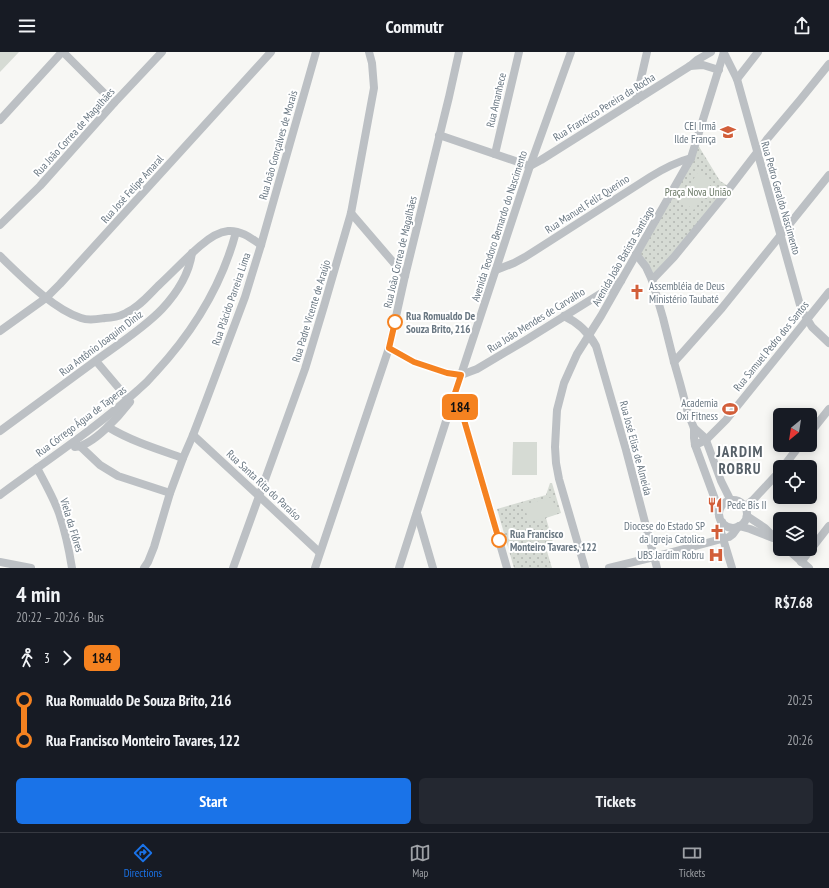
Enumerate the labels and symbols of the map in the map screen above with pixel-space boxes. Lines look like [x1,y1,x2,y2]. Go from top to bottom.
street label: Rua Francisco Pereira da Rocha [550,70,658,144]
street label: Rua Amanhece [483,71,509,129]
street label: Rua João Correa de Magalhães [30,84,118,179]
street label: Rua João Gonçalves de Morais [256,88,300,201]
place label: CEI Irmã Ilde França [674,119,716,146]
school or university icon: CEI Irmã Ilde França [719,123,737,141]
street label: Rua Pedro Geraldo Nascimento [758,140,804,256]
street label: Avenida Teodoro Bernardo do Nascimento [468,148,530,303]
street label: Rua José Felipe Amaral [98,152,167,226]
street label: Rua Manuel Feliz Querino [542,171,632,236]
park label: Praça Nova União [665,185,731,199]
street label: Rua João Correa de Magalhães [380,194,420,309]
street label: Avenida João Batista Santiago [589,203,657,308]
street label: Rua Plácido Parreira Lima [209,251,253,347]
street label: Rua Padre Vicente de Araújo [289,258,333,364]
place label: Assembléia de Deus Ministério Taubaté [649,279,725,306]
church icon: Assembléia de Deus Ministério Taubaté [628,283,646,301]
street label: Rua João Mendes de Carvalho [485,284,587,356]
street label: Rua Samuel Pedro dos Santos [730,298,812,394]
street label: Rua Antônio Joaquim Diniz [56,307,146,379]
place label: Rua Romualdo De Souza Brito, 216 [406,309,476,336]
marker: Rua Romualdo De Souza Brito, 216 [387,314,403,330]
street label: Rua Córrego Água de Taperas [33,382,129,460]
line badge: 184 [437,394,483,420]
place label: Academia Oxi Fitness [676,396,718,423]
street label: Rua José Elias de Almeida [617,399,655,497]
sports icon: Academia Oxi Fitness [721,400,739,418]
north arrow [773,408,817,452]
district label: JARDIM ROBRU [716,442,763,478]
street label: Rua Santa Rita do Paraíso [224,447,304,523]
street label: Viela da Flôres [57,495,87,554]
restaurant icon: Pede Bis II [706,496,724,514]
place label: Pede Bis II [727,498,767,512]
place label: Diocese do Estado SP da Igreja Catolica [624,519,705,546]
church icon: Diocese do Estado SP da Igreja Catolica [708,523,726,541]
place label: Rua Francisco Monteiro Tavares, 122 [510,527,597,554]
marker: Rua Francisco Monteiro Tavares, 122 [491,532,507,548]
hospital icon: UBS Jardim Robru [707,546,725,564]
place label: UBS Jardim Robru [637,548,704,562]

